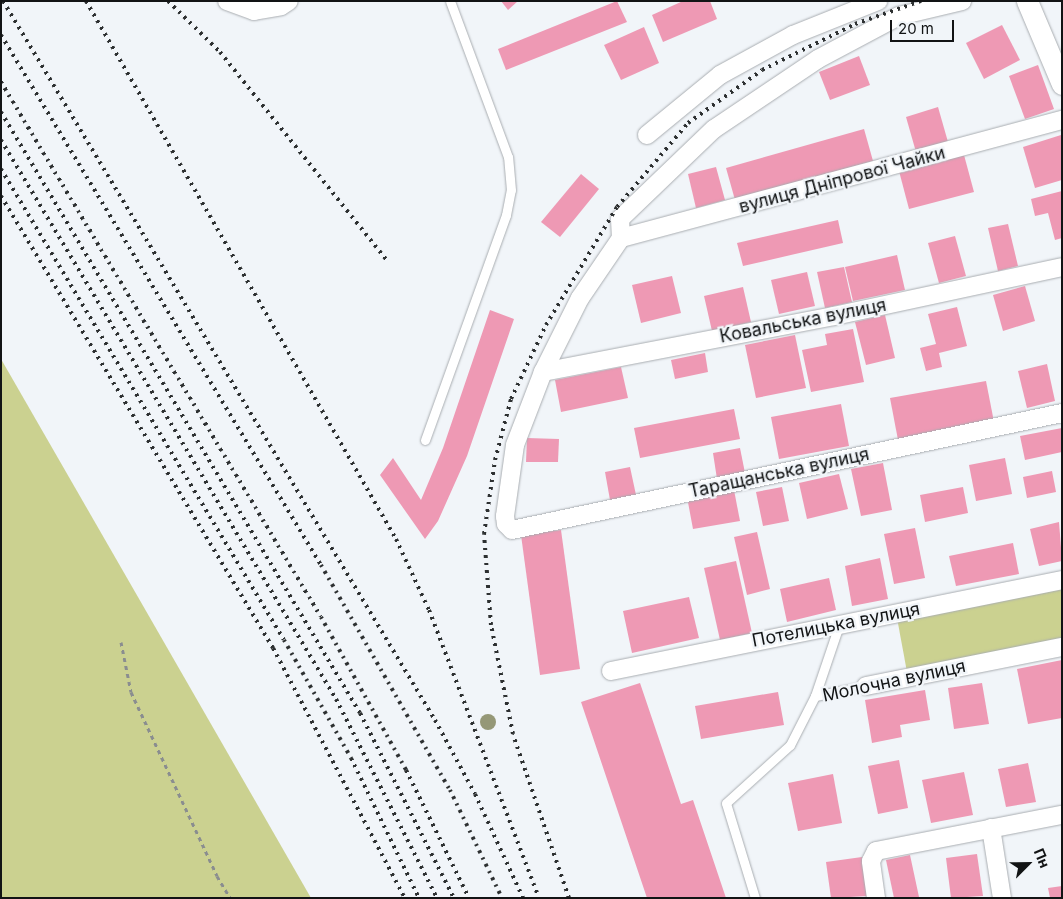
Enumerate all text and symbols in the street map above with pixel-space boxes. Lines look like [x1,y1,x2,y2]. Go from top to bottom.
scale bar [893,10,957,42]
text: 20 m [898,19,934,38]
street label: вулиця Дніпрової Чайки [737,142,947,218]
street label: Ковальська вулиця [718,294,888,348]
street label: Таращанська вулиця [687,443,871,503]
street label: Потелицька вулиця [750,598,922,652]
street label: Молочна вулиця [820,655,968,707]
north arrow [1003,839,1053,889]
text: Пн [1031,846,1054,870]

